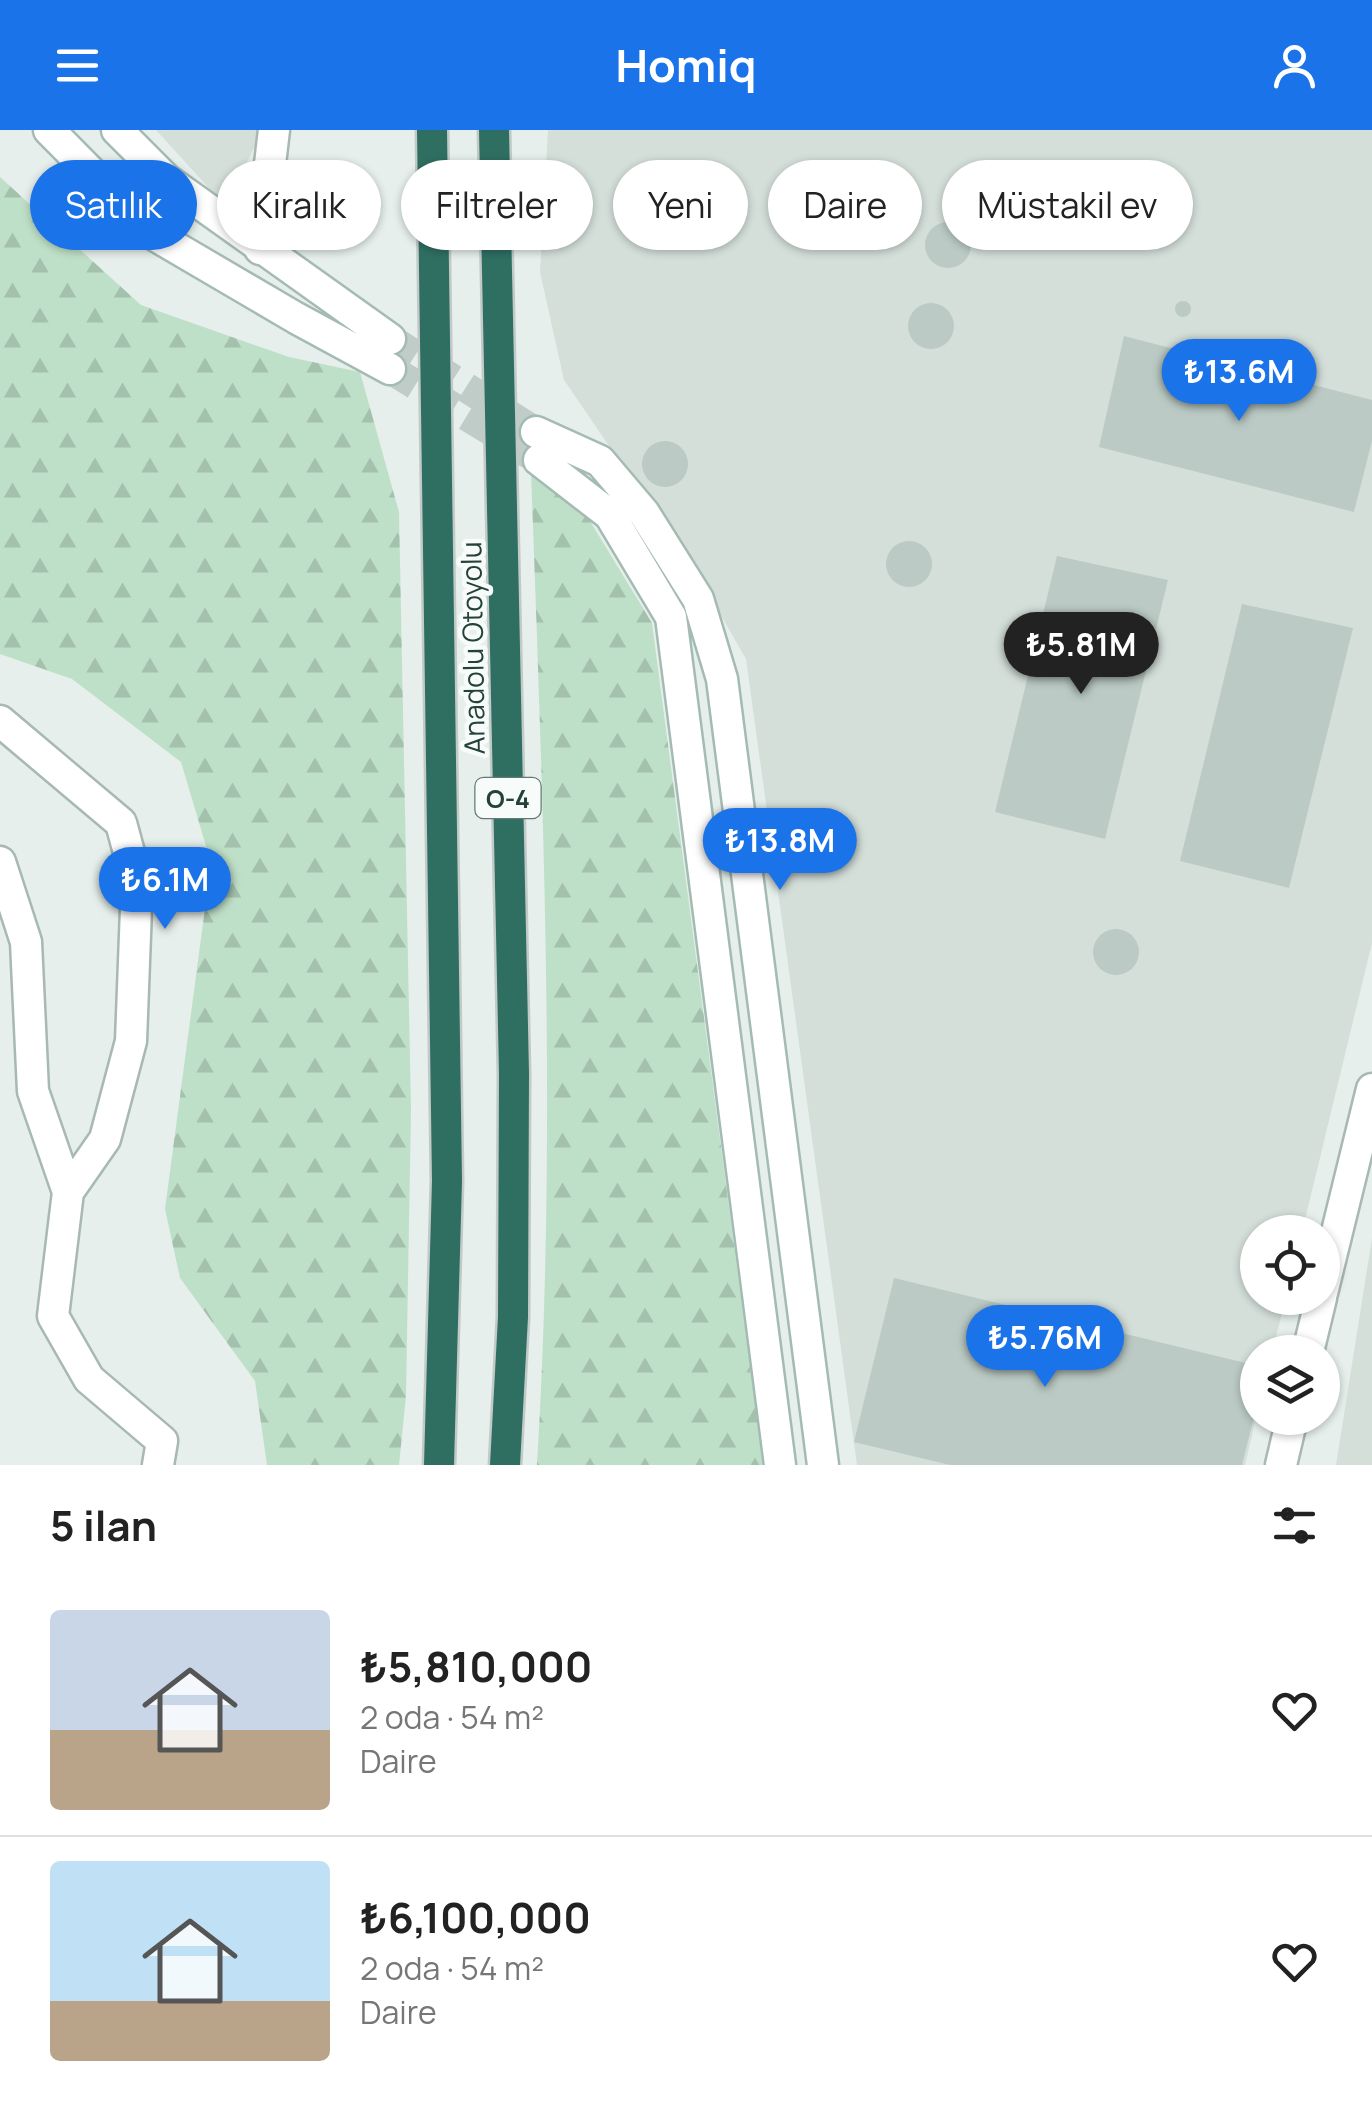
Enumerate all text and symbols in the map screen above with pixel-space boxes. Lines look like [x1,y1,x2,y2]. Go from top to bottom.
text: Homiq [615,34,757,96]
icon: menu [50,38,105,93]
icon: person [1267,38,1322,93]
chip: Satılık [30,160,197,250]
chip: Kiralık [217,160,381,250]
chip: Filtreler [401,160,593,250]
chip: Yeni [613,160,748,250]
chip: Daire [768,160,922,250]
chip: Müstakil ev [942,160,1193,250]
pin: ₺13.6M [1158,339,1320,424]
text: ₺13.6M [1184,349,1294,393]
street label: Anadolu Otoyolu [451,541,493,755]
pin: ₺5.81M [1000,612,1162,697]
text: ₺5.81M [1026,622,1136,666]
road number: O-4 [476,778,540,818]
pin: ₺13.8M [699,808,861,893]
text: ₺13.8M [725,818,835,862]
pin: ₺6.1M [95,847,235,932]
text: ₺6.1M [121,857,209,901]
map controls [1240,1215,1340,1435]
button: locate [1240,1215,1340,1315]
pin: ₺5.76M [964,1305,1126,1390]
text: ₺5.76M [988,1315,1102,1359]
button: layers [1240,1335,1340,1435]
text: 5 ilan [50,1496,157,1554]
icon: filters [1267,1498,1322,1553]
text: ₺5,810,000 [360,1637,593,1695]
icon: home [130,1650,250,1770]
icon: heart [1267,1683,1322,1738]
text: 2 oda · 54 m² [360,1695,544,1739]
text: Daire [360,1739,437,1783]
text: ₺6,100,000 [360,1888,591,1946]
icon: home [130,1901,250,2021]
icon: heart [1267,1934,1322,1989]
text: 2 oda · 54 m² [360,1946,544,1990]
text: Daire [360,1990,437,2034]

